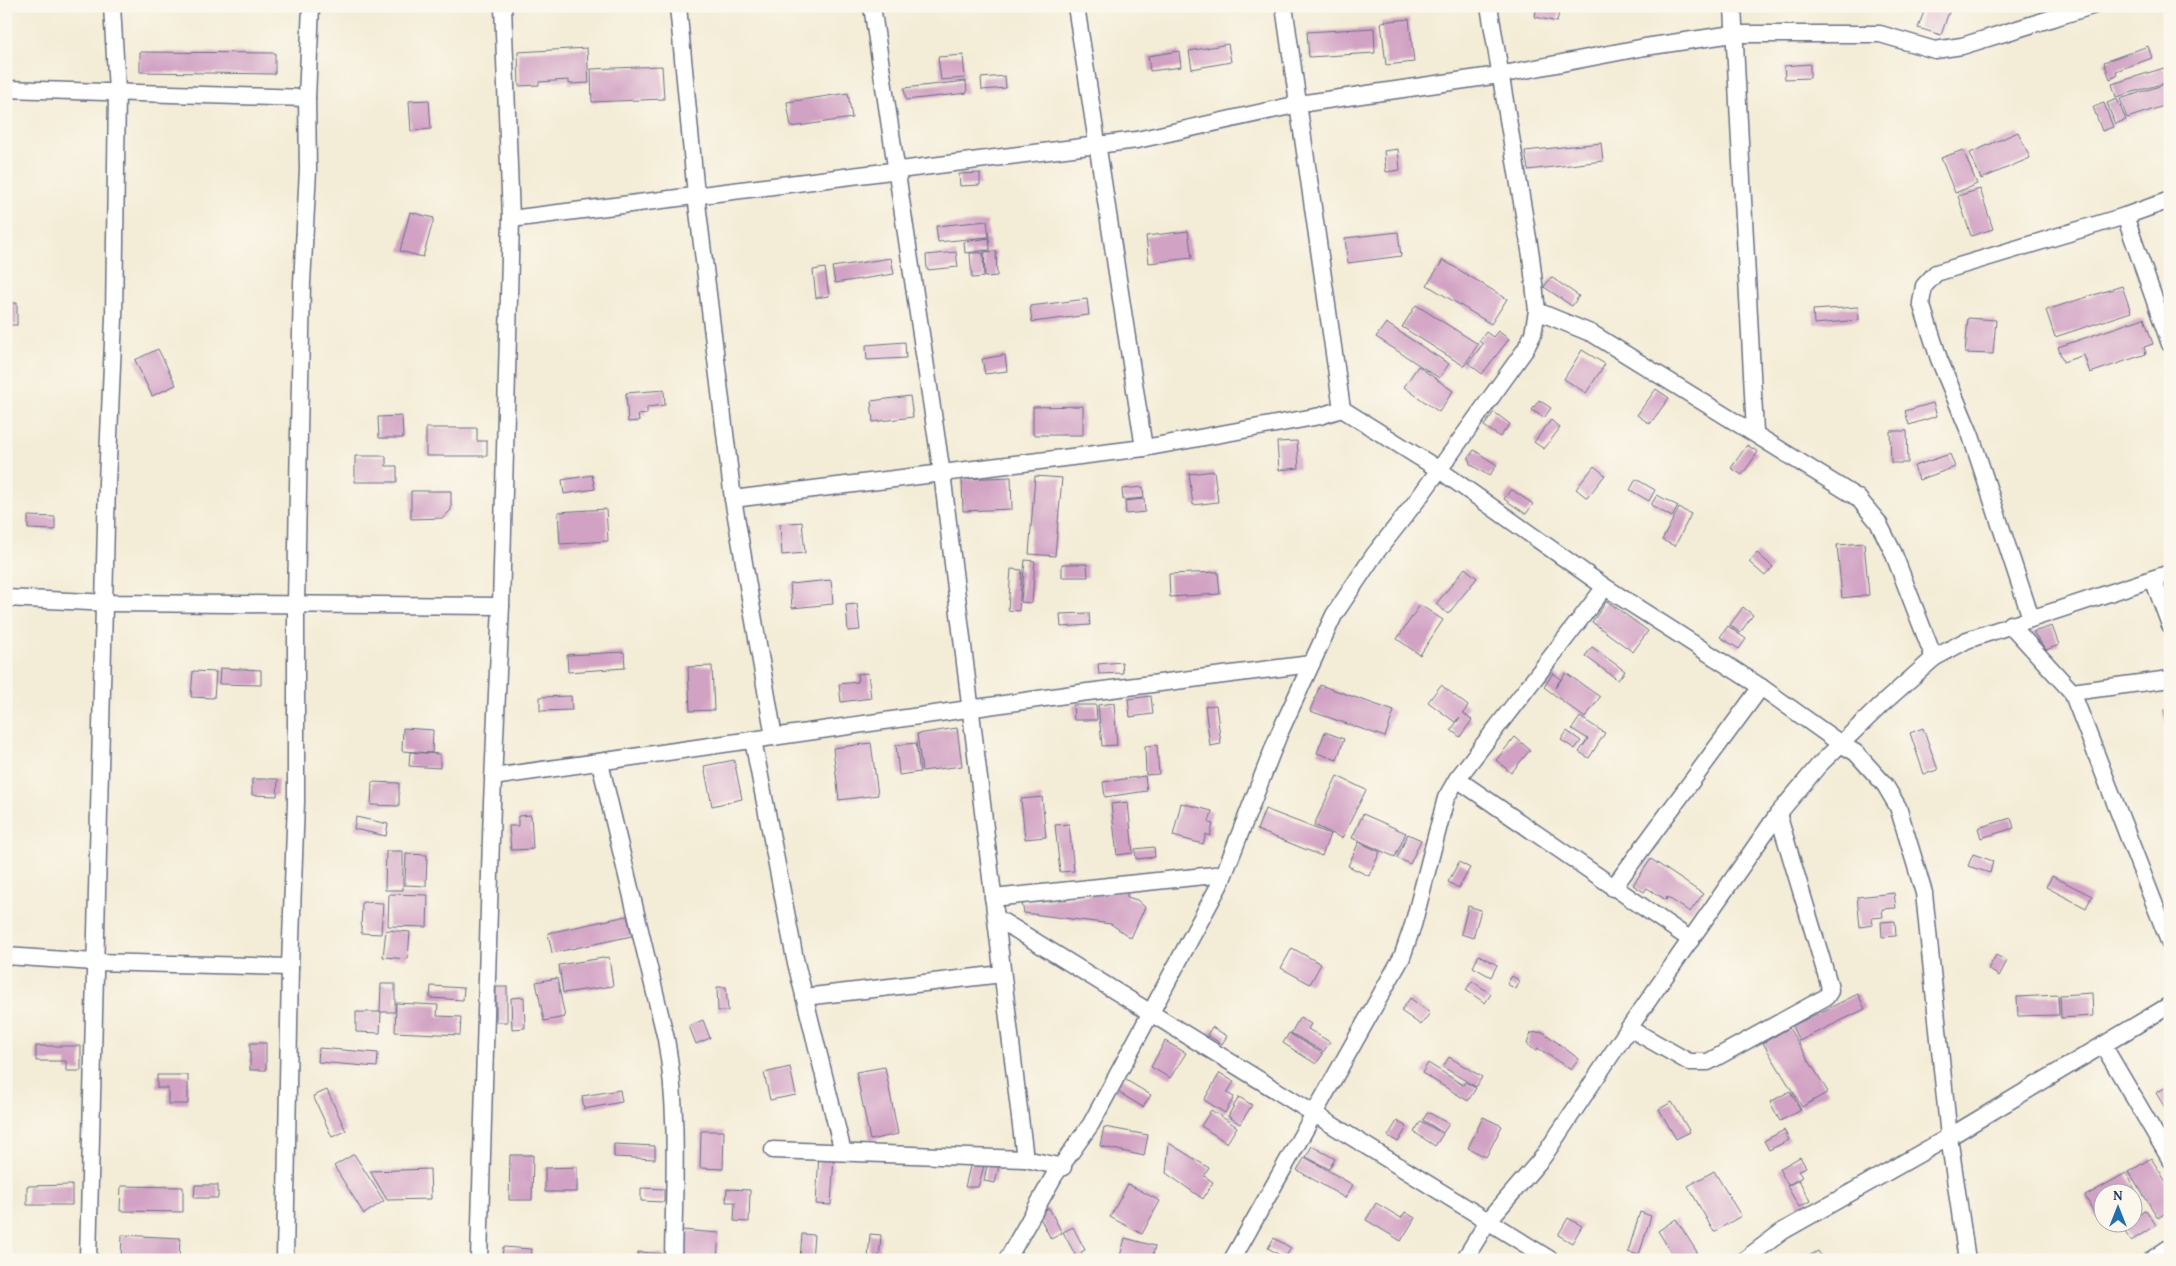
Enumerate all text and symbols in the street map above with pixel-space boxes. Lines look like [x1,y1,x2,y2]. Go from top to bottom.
north arrow [2094,1184,2144,1234]
text: N [2113,1185,2123,1205]

